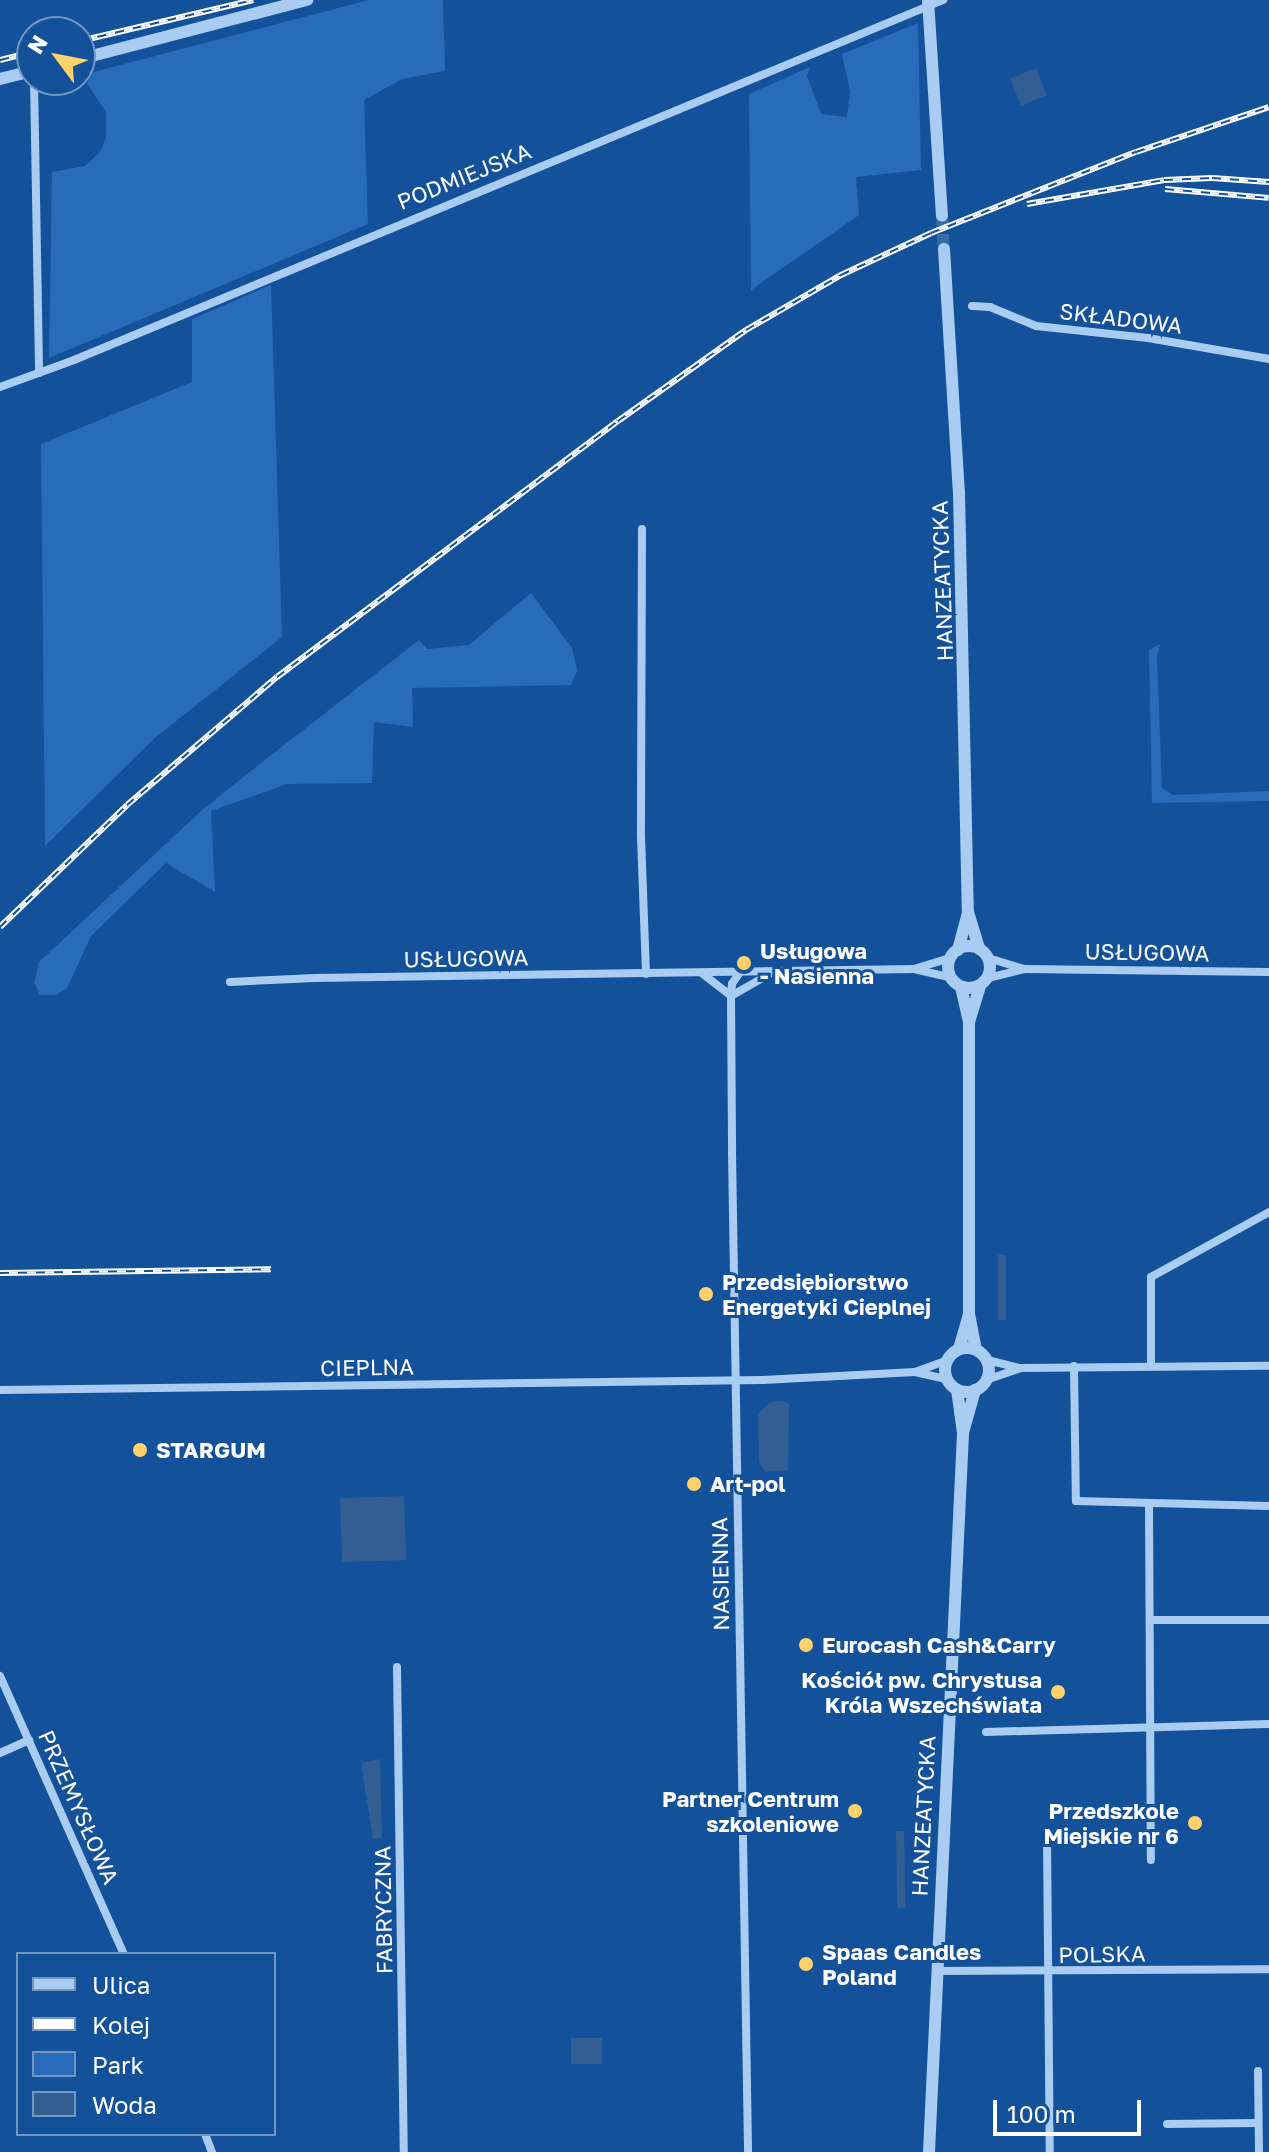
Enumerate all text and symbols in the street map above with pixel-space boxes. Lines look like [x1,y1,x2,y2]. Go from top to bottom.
north arrow [16,16,96,96]
text: N [21,30,53,58]
street label: PODMIEJSKA [393,137,535,215]
street label: SKŁADOWA [1058,297,1184,339]
street label: HANZEATYCKA [926,500,958,662]
place label: Usługowa - Nasienna [760,937,874,988]
street label: USŁUGOWA [1084,938,1210,966]
street label: USŁUGOWA [403,944,529,972]
marker: Usługowa - Nasienna [735,954,753,972]
place label: Przedsiębiorstwo Energetyki Cieplnej [722,1268,931,1320]
marker: Przedsiębiorstwo Energetyki Cieplnej [697,1285,715,1303]
street label: CIEPLNA [320,1353,414,1381]
place label: STARGUM [156,1437,266,1463]
marker: STARGUM [131,1441,149,1459]
place label: Art-pol [710,1471,786,1497]
marker: Art-pol [685,1475,703,1493]
street label: NASIENNA [706,1517,734,1631]
place label: Eurocash Cash&Carry [822,1632,1056,1658]
marker: Eurocash Cash&Carry [797,1636,815,1654]
place label: Kościół pw. Chrystusa Króla Wszechświata [801,1666,1042,1718]
marker: Kościół pw. Chrystusa Króla Wszechświata [1049,1683,1067,1701]
street label: PRZEMYSŁOWA [33,1726,125,1888]
street label: HANZEATYCKA [906,1735,940,1897]
place label: Partner Centrum szkoleniowe [662,1785,839,1836]
place label: Przedszkole Miejskie nr 6 [1043,1797,1179,1848]
marker: Partner Centrum szkoleniowe [846,1802,864,1820]
marker: Przedszkole Miejskie nr 6 [1186,1814,1204,1832]
street label: FABRYCZNA [369,1846,397,1974]
place label: Spaas Candles Poland [822,1938,981,1990]
street label: POLSKA [1058,1940,1146,1968]
legend [16,1952,276,2136]
marker: Spaas Candles Poland [797,1955,815,1973]
text: Ulica [92,1970,150,1999]
text: Kolej [92,2010,150,2039]
text: Park [92,2050,144,2079]
scale bar [997,2084,1145,2134]
text: Woda [92,2090,157,2119]
text: 100 m [1007,2099,1076,2128]

